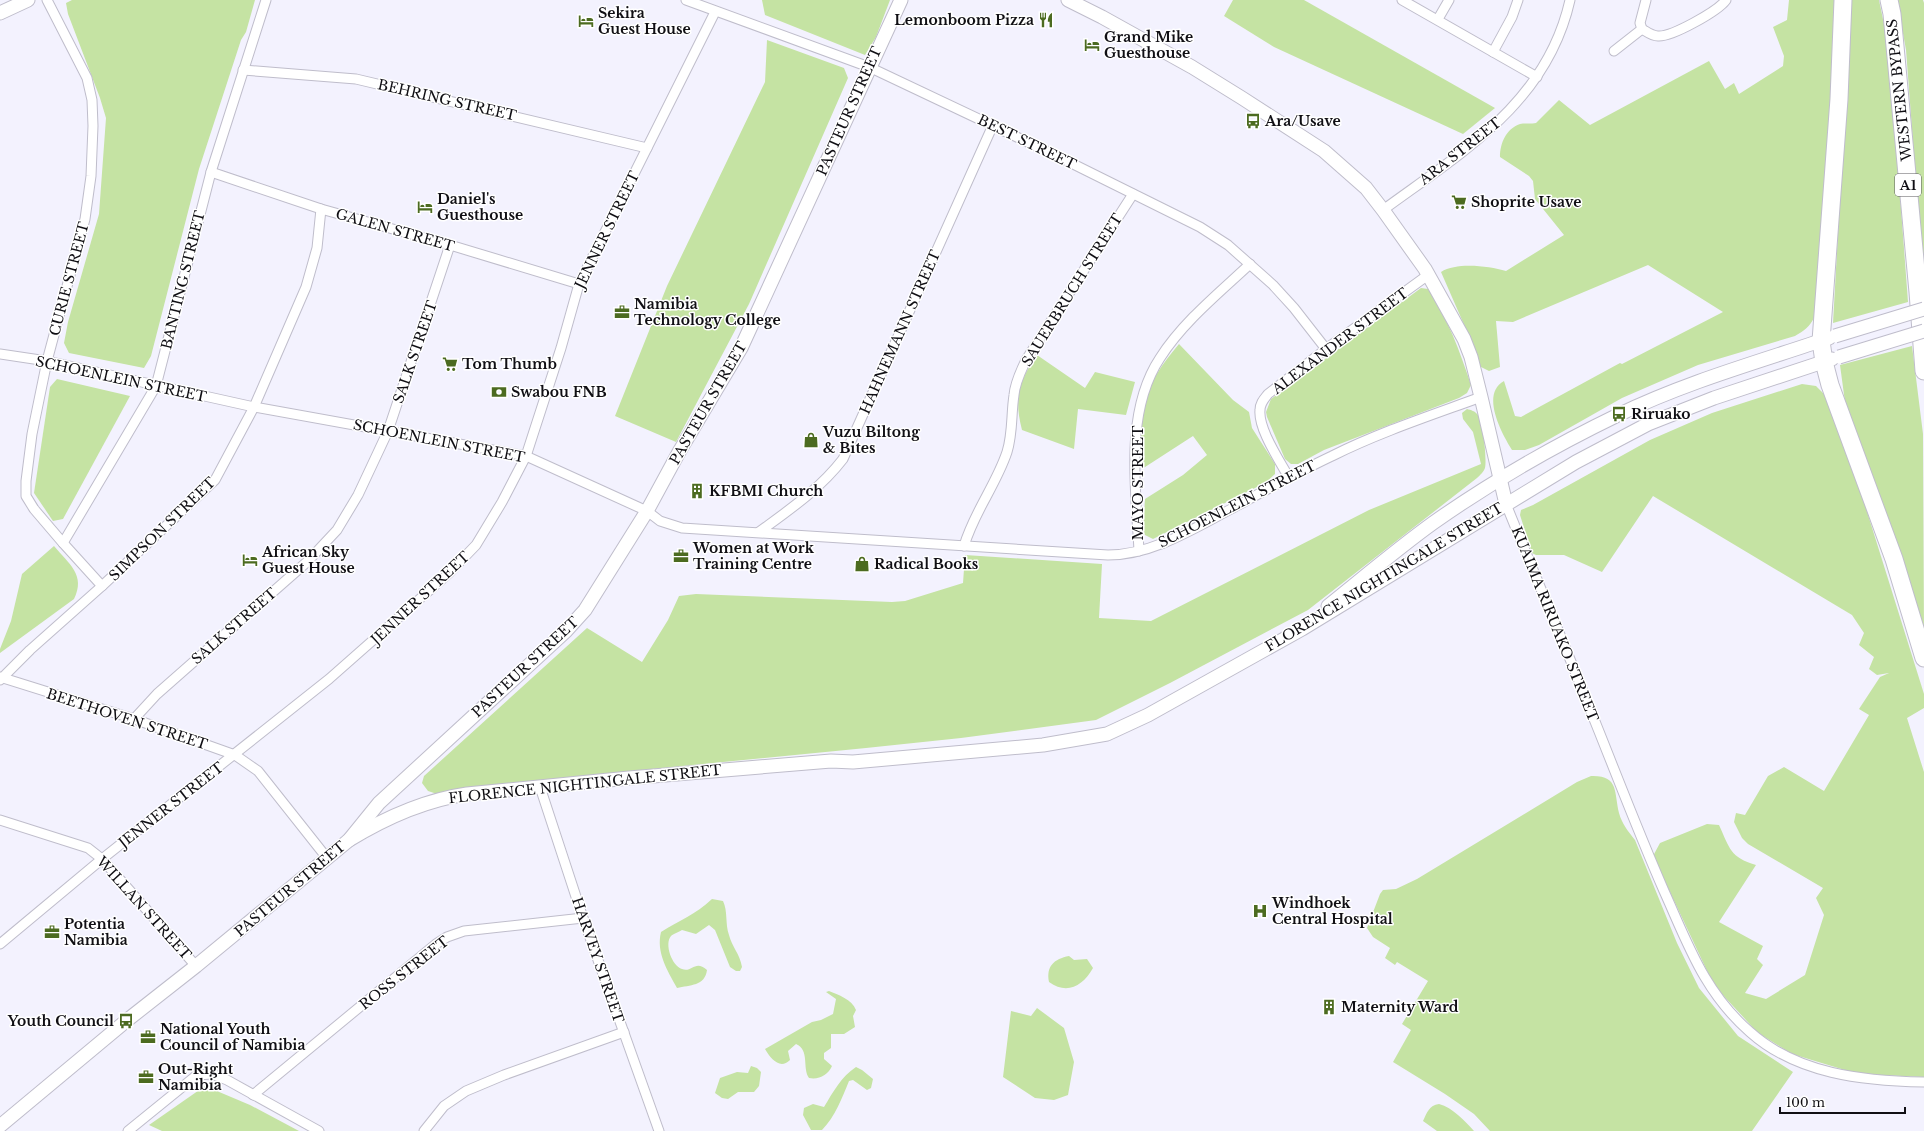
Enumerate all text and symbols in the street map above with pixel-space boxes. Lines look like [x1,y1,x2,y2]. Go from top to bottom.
place label: Sekira Guest House [598,4,691,38]
place label: Lemonboom Pizza [894,11,1034,29]
restaurant icon: Lemonboom Pizza [1037,11,1055,29]
hotel icon: Sekira Guest House [577,12,595,30]
street label: WESTERN BYPASS [1883,18,1916,163]
place label: Grand Mike Guesthouse [1104,28,1193,62]
hotel icon: Grand Mike Guesthouse [1083,36,1101,54]
street label: PASTEUR STREET [812,44,886,178]
street label: BEHRING STREET [376,75,518,125]
street label: BEST STREET [975,110,1079,174]
bus stop icon: Ara/Usave [1244,112,1262,130]
place label: Ara/Usave [1264,112,1341,130]
street label: ARA STREET [1415,113,1504,189]
street label: JENNER STREET [570,168,643,293]
road number: A1 [1895,174,1921,196]
place label: Daniel's Guesthouse [437,190,523,224]
supermarket icon: Shoprite Usave [1450,193,1468,211]
place label: Shoprite Usave [1471,193,1581,211]
hotel icon: Daniel's Guesthouse [416,198,434,216]
street label: GALEN STREET [334,204,456,256]
street label: BANTING STREET [157,209,209,351]
street label: SAUERBRUCH STREET [1018,210,1126,370]
street label: CURIE STREET [45,220,93,338]
street label: HAHNEMANN STREET [856,247,944,417]
street label: ALEXANDER STREET [1268,284,1412,399]
place label: Namibia Technology College [634,295,781,329]
street label: SALK STREET [389,298,441,406]
office icon: Namibia Technology College [613,303,631,321]
street label: PASTEUR STREET [665,338,751,468]
street label: SCHOENLEIN STREET [34,352,208,406]
supermarket icon: Tom Thumb [441,355,459,373]
place label: Tom Thumb [462,355,557,373]
bank icon: Swabou FNB [490,383,508,401]
place label: Swabou FNB [511,383,607,401]
bus stop icon: Riruako [1610,405,1628,423]
place label: Riruako [1631,405,1691,423]
street label: SCHOENLEIN STREET [352,416,526,466]
place label: Vuzu Biltong & Bites [822,423,920,457]
street label: MAYO STREET [1129,426,1147,540]
shop icon: Vuzu Biltong & Bites [802,431,820,449]
street label: SCHOENLEIN STREET [1155,456,1319,552]
street label: SIMPSON STREET [105,473,219,585]
building icon: KFBMI Church [688,482,706,500]
place label: KFBMI Church [709,482,823,500]
street label: FLORENCE NIGHTINGALE STREET [1262,499,1506,655]
street label: KUAIMA RIRUAKO STREET [1508,524,1602,724]
place label: Women at Work Training Centre [692,539,815,573]
place label: African Sky Guest House [261,543,355,577]
office icon: Women at Work Training Centre [672,547,690,565]
street label: JENNER STREET [365,548,473,650]
hotel icon: African Sky Guest House [241,551,259,569]
shop icon: Radical Books [853,555,871,573]
place label: Radical Books [874,555,979,573]
street label: SALK STREET [188,584,280,668]
street label: PASTEUR STREET [468,613,582,721]
street label: BEETHOVEN STREET [44,684,210,754]
street label: JENNER STREET [113,758,227,853]
street label: FLORENCE NIGHTINGALE STREET [448,761,722,807]
street label: PASTEUR STREET [231,837,349,941]
street label: WILLAN STREET [92,852,195,963]
place label: Windhoek Central Hospital [1271,894,1393,928]
street label: HARVEY STREET [568,895,628,1025]
hospital icon: Windhoek Central Hospital [1251,902,1269,920]
place label: Potentia Namibia [64,915,128,949]
office icon: Potentia Namibia [43,923,61,941]
street label: ROSS STREET [356,932,452,1014]
building icon: Maternity Ward [1320,998,1338,1016]
place label: Maternity Ward [1341,998,1459,1016]
place label: Youth Council [7,1012,114,1030]
bus stop icon: Youth Council [117,1012,135,1030]
place label: National Youth Council of Namibia [160,1020,305,1054]
office icon: National Youth Council of Namibia [139,1028,157,1046]
place label: Out-Right Namibia [158,1060,234,1094]
office icon: Out-Right Namibia [137,1068,155,1086]
scale bar [1780,1089,1905,1115]
text: 100 m [1786,1095,1825,1110]

